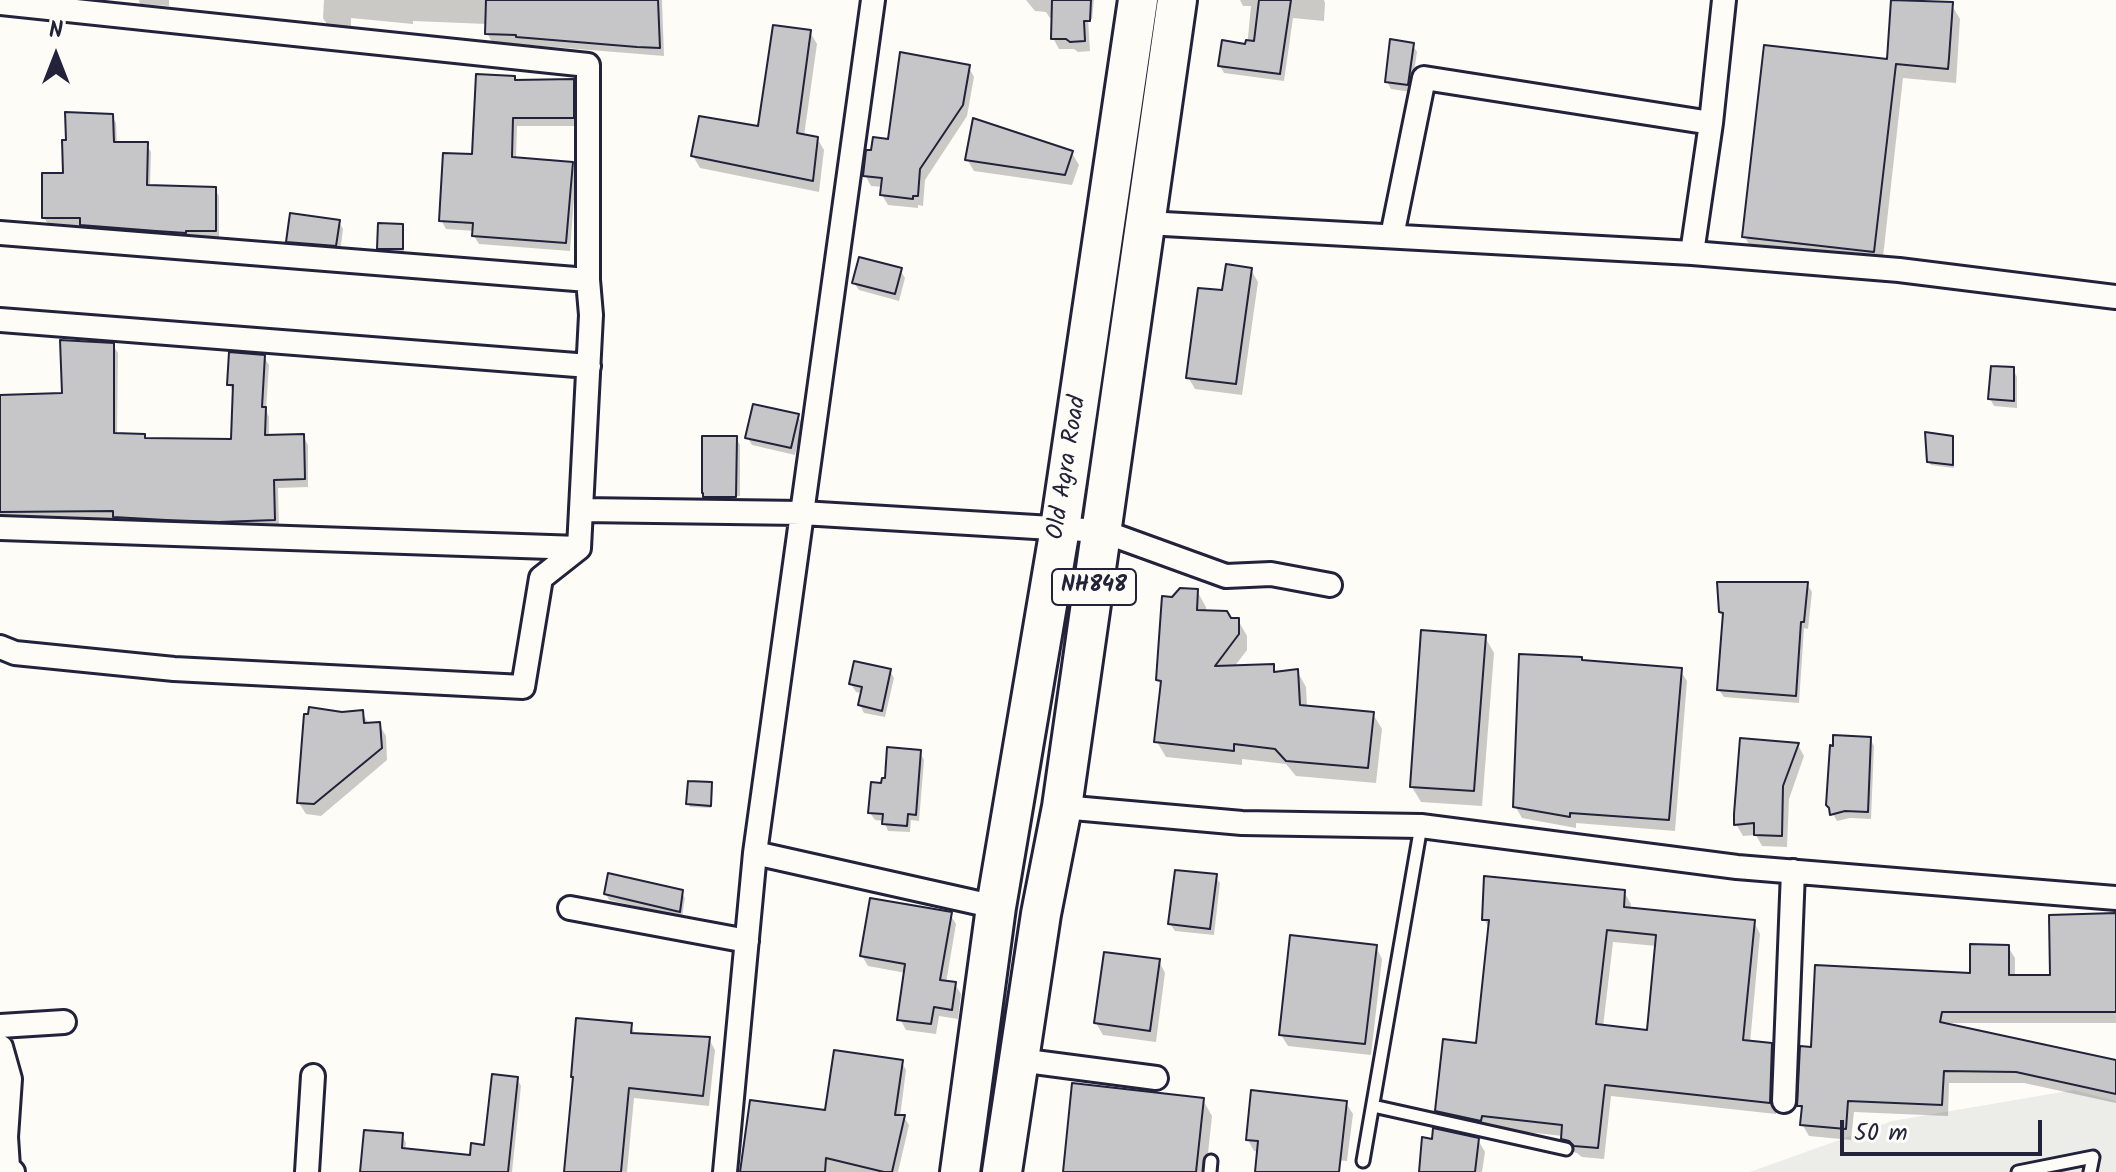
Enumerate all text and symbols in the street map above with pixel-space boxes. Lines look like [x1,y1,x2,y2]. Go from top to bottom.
text: N [49,14,63,49]
north arrow [16,16,96,96]
street label: Old Agra Road [1043,394,1095,542]
road number: NH848 [1052,569,1136,605]
scale bar [1844,1104,2046,1154]
text: 50 m [1854,1114,1908,1153]

